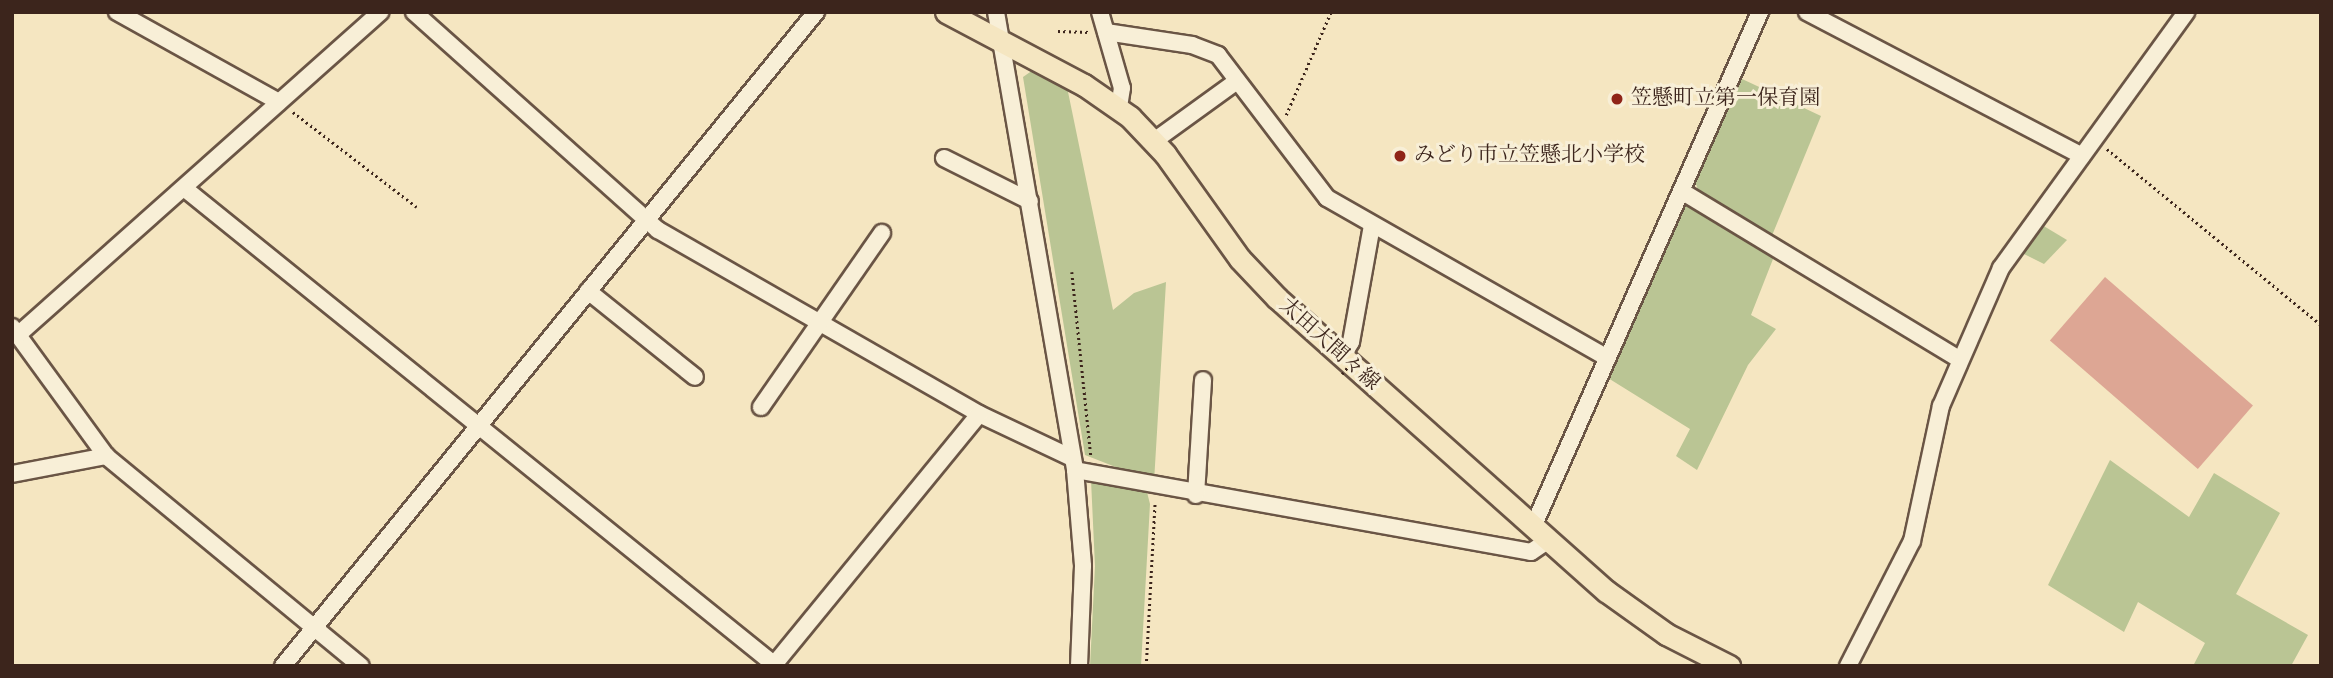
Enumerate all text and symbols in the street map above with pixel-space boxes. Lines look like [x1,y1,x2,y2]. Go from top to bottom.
place label: 笠懸町立第一保育園 [1631,86,1820,112]
marker: 笠懸町立第一保育園 [1609,91,1625,107]
place label: みどり市立笠懸北小学校 [1414,143,1645,169]
marker: みどり市立笠懸北小学校 [1392,148,1408,164]
street label: 太田大間々線 [1274,293,1384,397]

